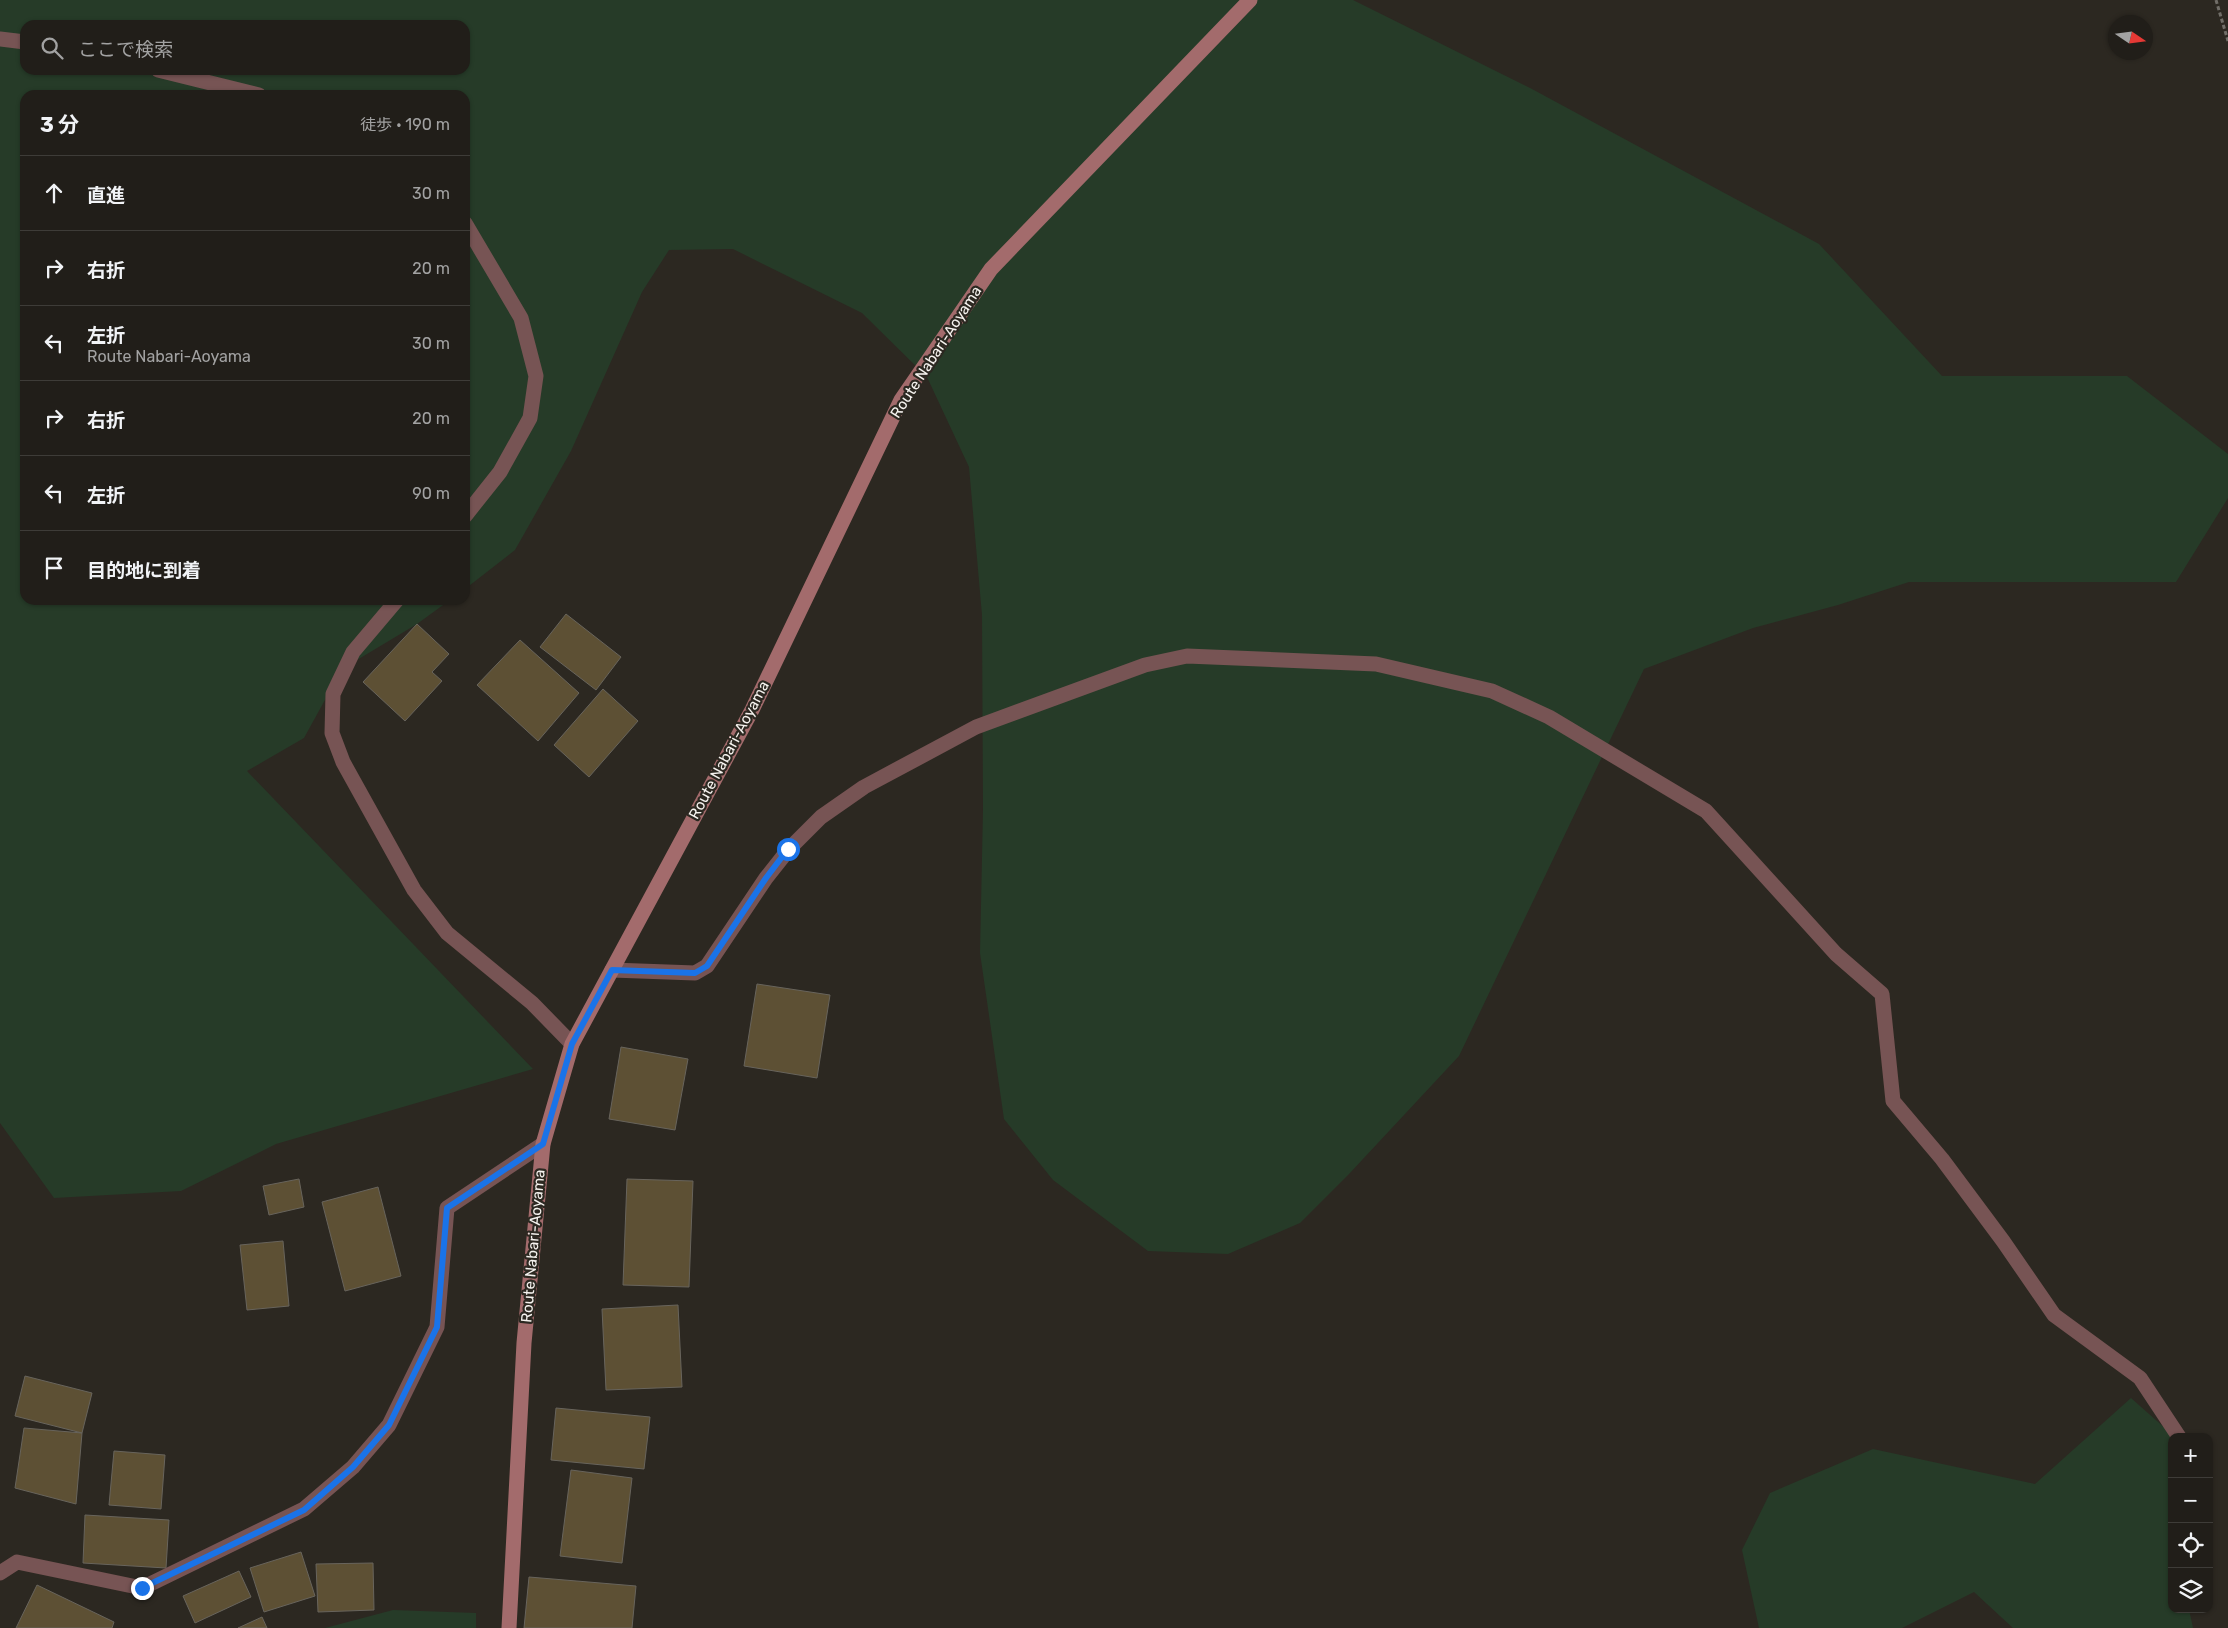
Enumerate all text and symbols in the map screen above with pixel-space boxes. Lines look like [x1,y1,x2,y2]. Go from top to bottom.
north arrow [2108,15,2153,60]
search box [20,20,470,75]
icon: search [38,34,66,62]
text: ここで検索 [78,38,173,61]
text: 3 分 [40,112,79,137]
text: 徒歩 · 190 m [360,115,450,134]
icon: ahead [40,179,68,207]
text: 直進 [87,184,125,207]
text: 30 m [412,184,450,203]
icon: right [40,254,68,282]
text: 右折 [87,259,125,282]
text: 20 m [412,259,450,278]
street label: Route Nabari-Aoyama [887,283,985,421]
text: 左折 [87,324,125,347]
icon: left [40,329,68,357]
text: 30 m [412,334,450,353]
text: Route Nabari-Aoyama [87,347,251,366]
icon: right [40,404,68,432]
text: 右折 [87,409,125,432]
text: 20 m [412,409,450,428]
icon: left [40,479,68,507]
text: 左折 [87,484,125,507]
text: 90 m [412,484,450,503]
icon: arrive [40,554,68,582]
text: 目的地に到着 [87,559,201,582]
street label: Route Nabari-Aoyama [685,678,773,822]
route start [777,838,800,861]
street label: Route Nabari-Aoyama [517,1169,549,1323]
map controls [2168,1433,2213,1613]
button: + [2168,1433,2213,1478]
button: − [2168,1478,2213,1523]
button: locate [2168,1523,2213,1568]
button: layers [2168,1568,2213,1613]
route end [131,1577,154,1600]

